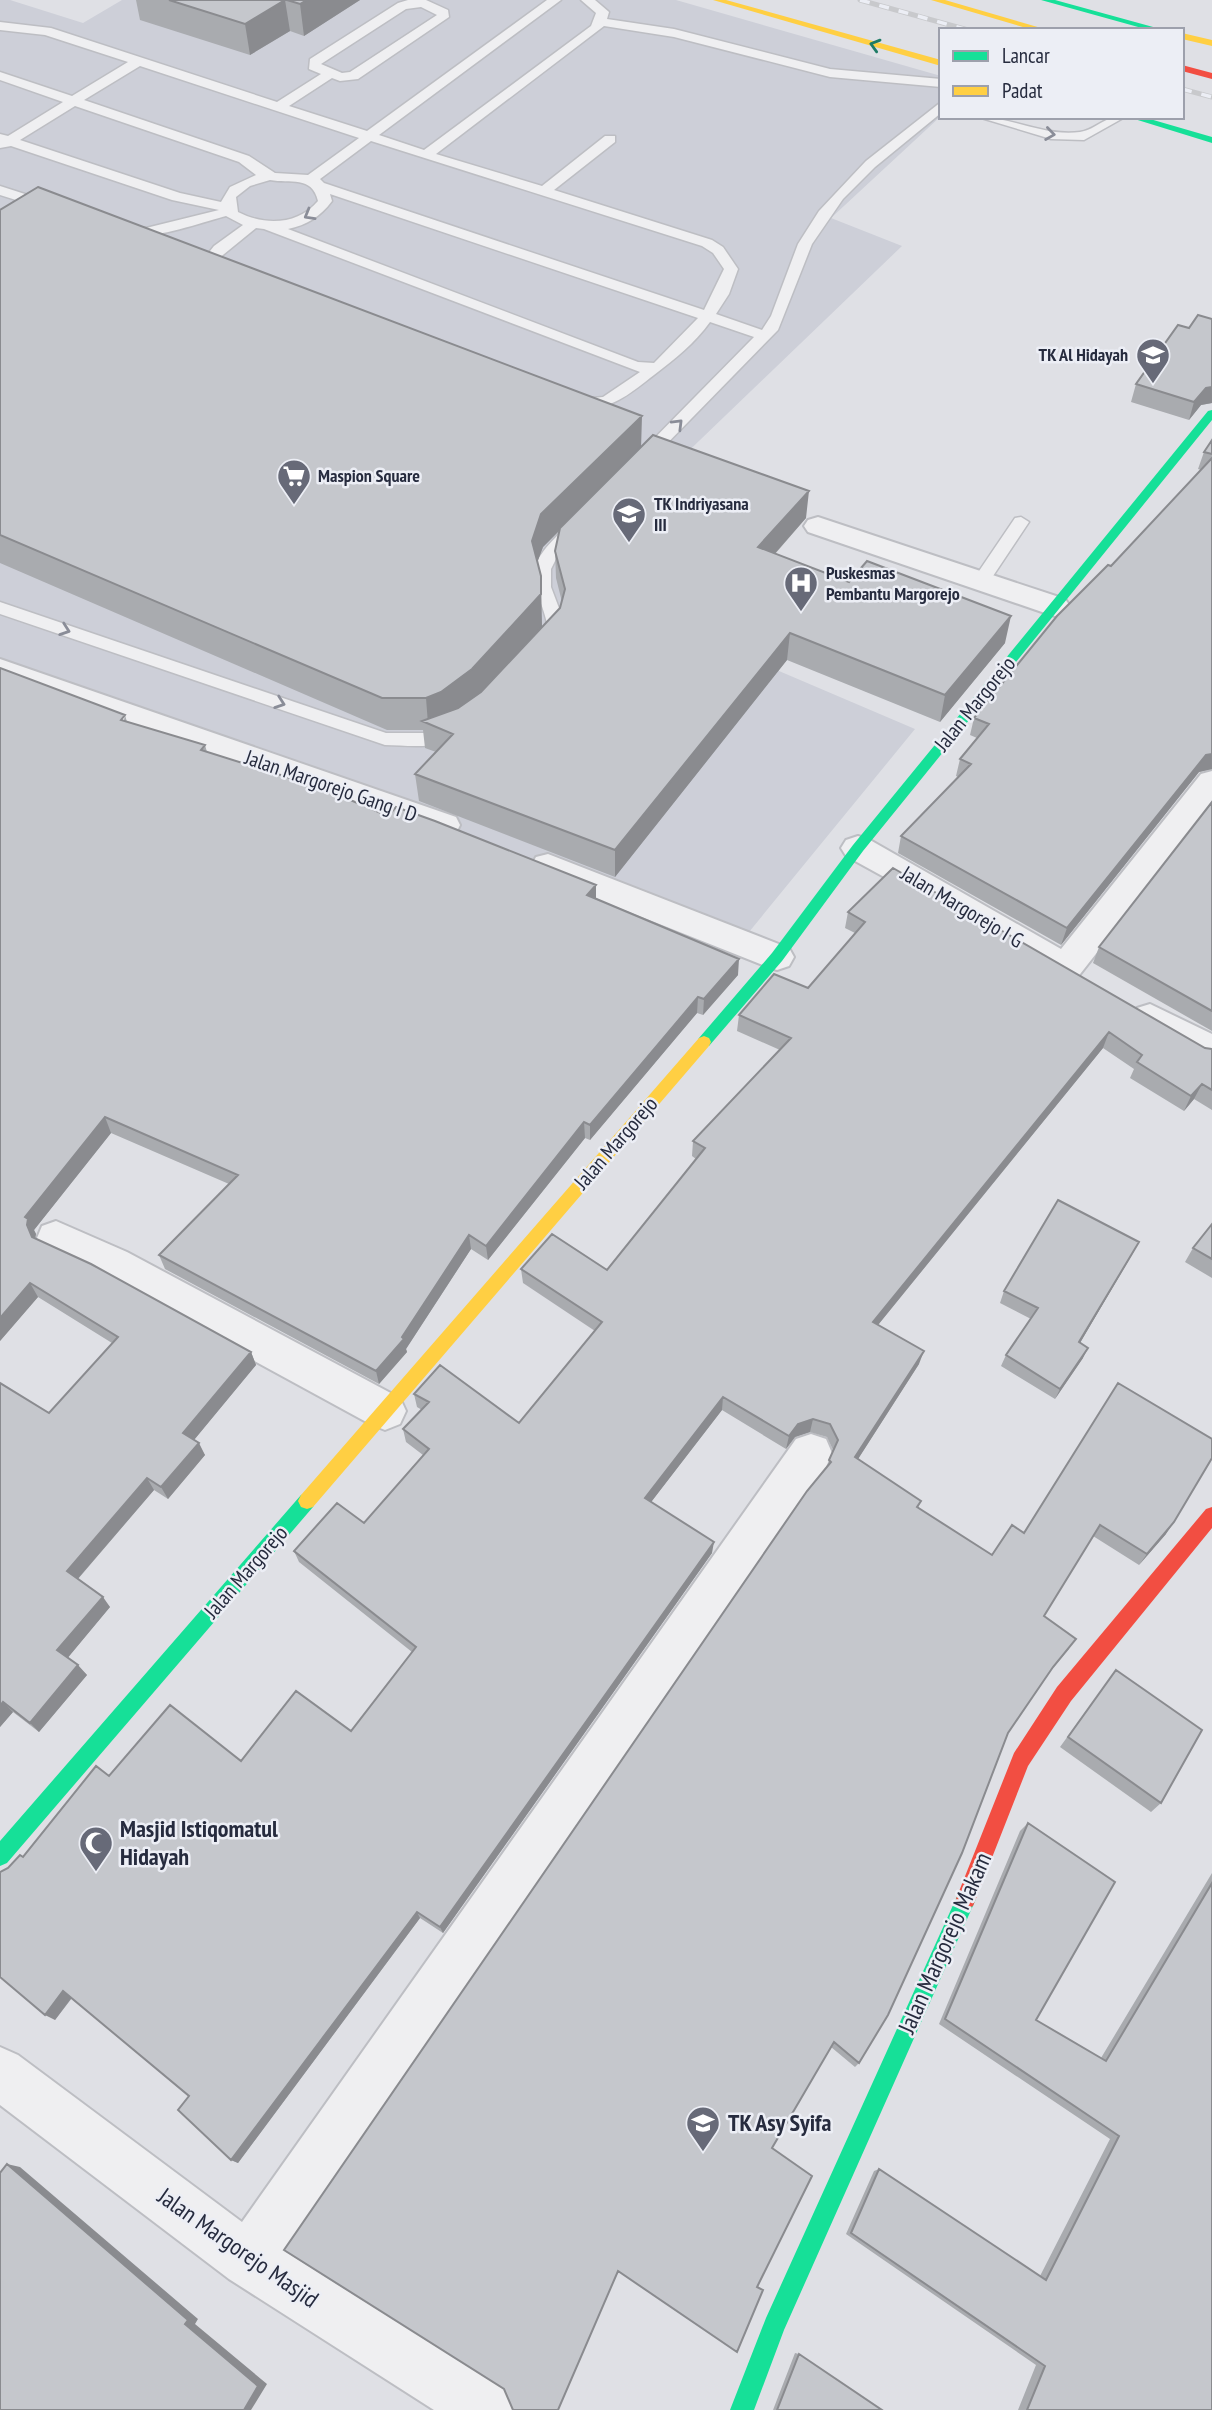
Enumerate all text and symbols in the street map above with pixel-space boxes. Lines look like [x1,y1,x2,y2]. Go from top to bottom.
legend [939,28,1184,119]
one-way arrow [869,38,881,53]
text: Lancar [1002,42,1050,69]
text: Padat [1002,77,1043,104]
one-way arrow [1044,126,1056,141]
one-way arrow [304,207,317,220]
school or university icon: TK Al Hidayah [1134,336,1172,385]
place label: TK Al Hidayah [1039,343,1128,366]
one-way arrow [670,420,683,433]
supermarket icon: Maspion Square [275,457,313,506]
place label: Maspion Square [318,464,420,487]
place label: TK Indriyasana III [654,492,749,536]
school or university icon: TK Indriyasana III [610,495,648,544]
place label: Puskesmas Pembantu Margorejo [826,561,960,605]
hospital icon: Puskesmas Pembantu Margorejo [782,564,820,613]
one-way arrow [58,622,70,636]
street label: Jalan Margorejo [928,651,1021,757]
one-way arrow [273,695,285,709]
street label: Jalan Margorejo Gang I D [241,743,421,828]
street label: Jalan Margorejo I G [895,859,1028,954]
street label: Jalan Margorejo [567,1091,663,1195]
street label: Jalan Margorejo [197,1520,293,1624]
place label: Masjid Istiqomatul Hidayah [120,1813,278,1872]
mosque icon: Masjid Istiqomatul Hidayah [77,1824,115,1873]
street label: Jalan Margorejo Makam [890,1847,998,2039]
school or university icon: TK Asy Syifa [684,2104,722,2153]
place label: TK Asy Syifa [728,2107,832,2138]
street label: Jalan Margorejo Masjid [151,2180,325,2315]

